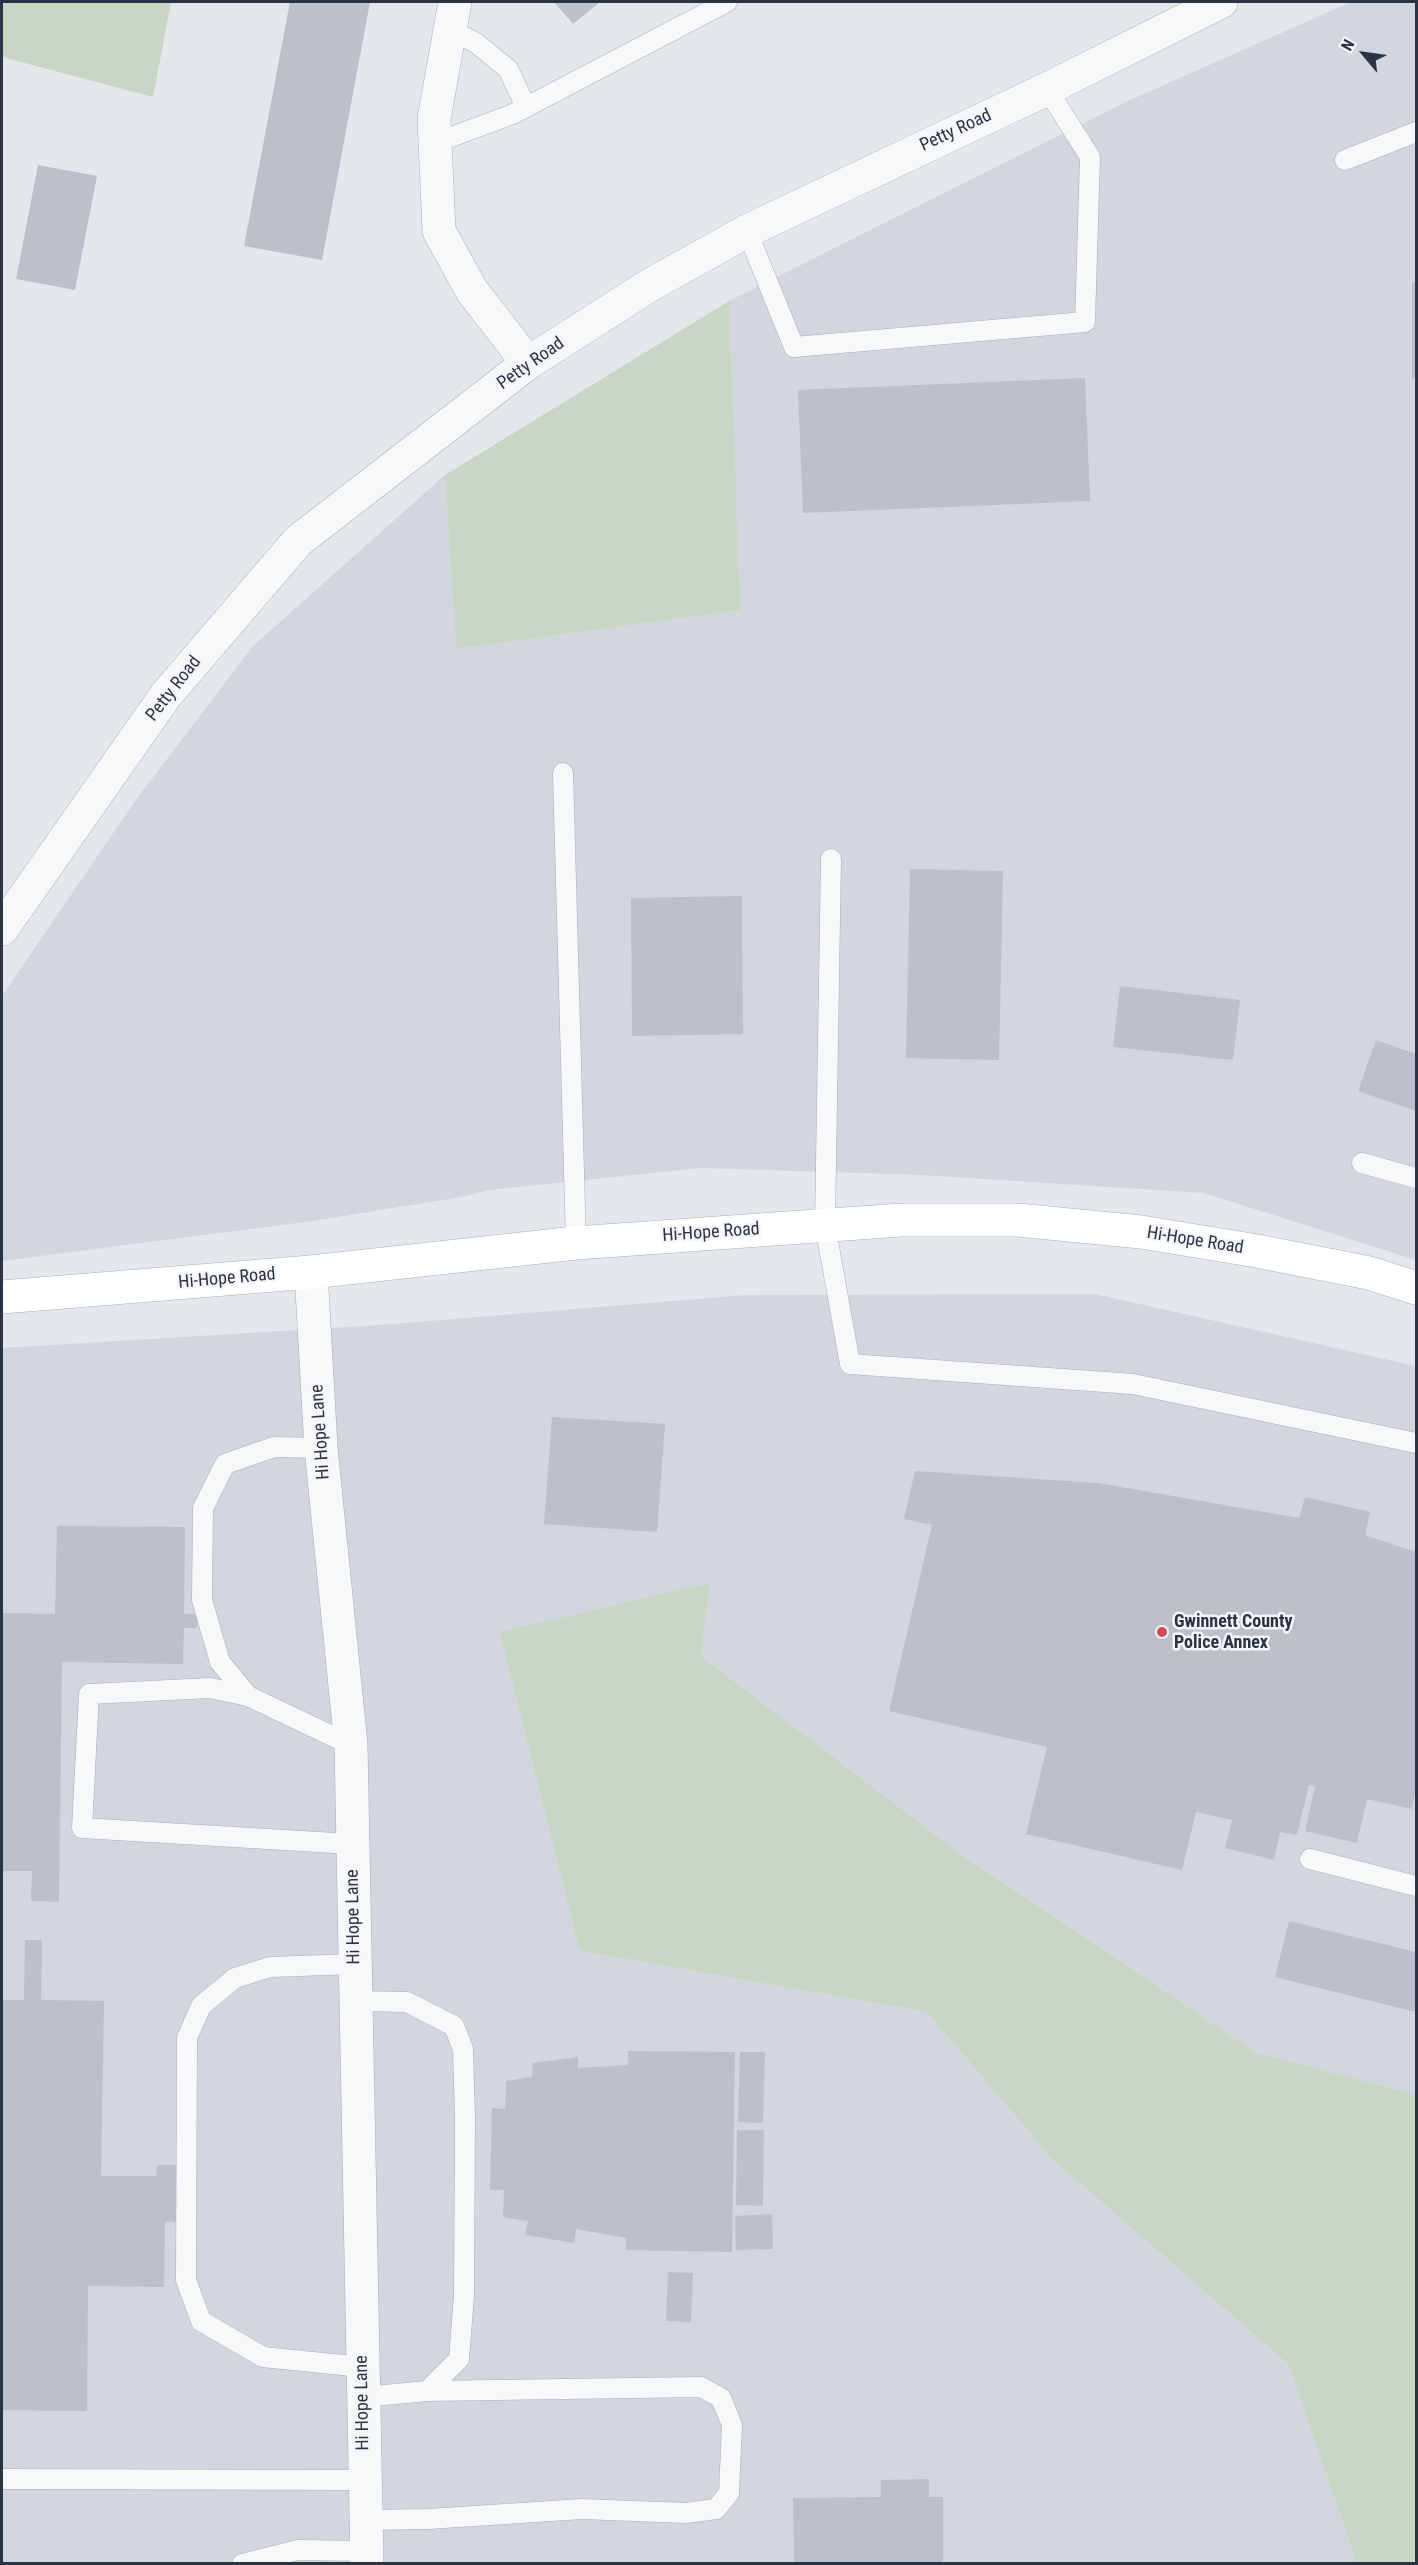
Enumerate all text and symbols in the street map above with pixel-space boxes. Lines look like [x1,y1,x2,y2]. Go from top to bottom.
north arrow [1334,24,1394,84]
text: N [1337,36,1358,54]
street label: Petty Road [917,105,995,157]
street label: Petty Road [493,333,569,395]
street label: Petty Road [142,652,206,726]
street label: Hi-Hope Road [662,1219,760,1247]
street label: Hi-Hope Road [1145,1223,1245,1259]
street label: Hi-Hope Road [177,1264,277,1294]
street label: Hi Hope Lane [307,1384,335,1480]
place label: Gwinnett County Police Annex [1174,1611,1292,1654]
marker: Gwinnett County Police Annex [1155,1625,1169,1639]
street label: Hi Hope Lane [342,1869,366,1965]
street label: Hi Hope Lane [351,2355,375,2451]

